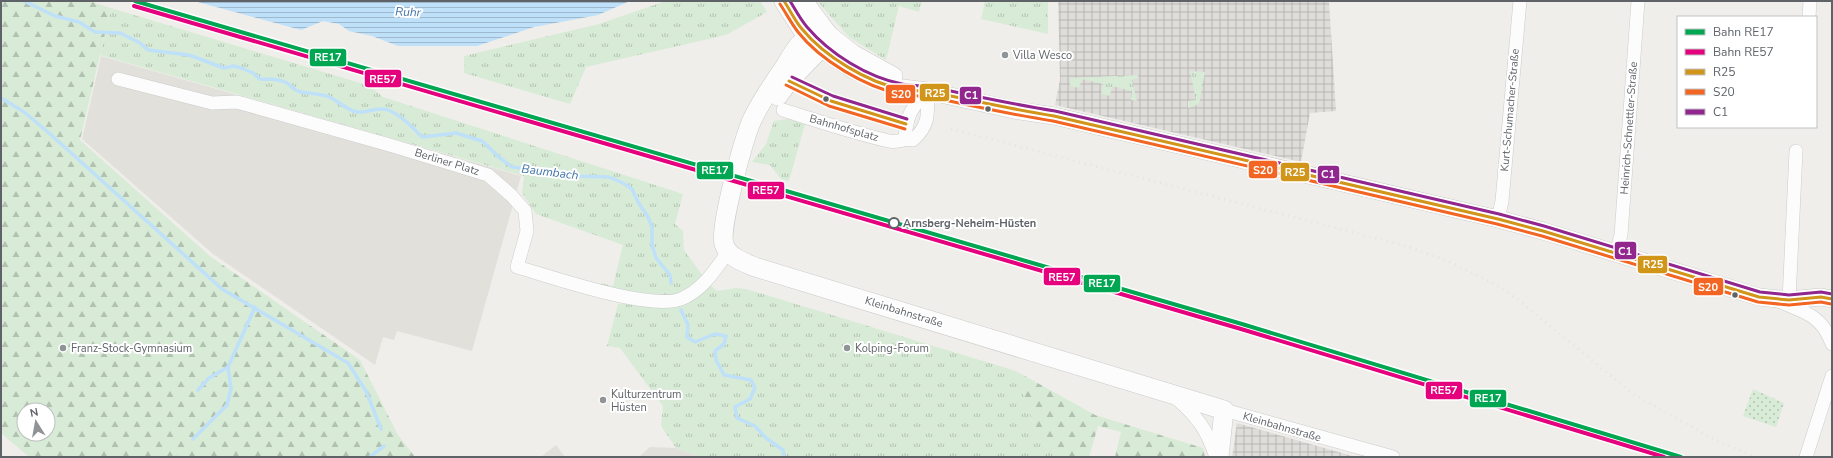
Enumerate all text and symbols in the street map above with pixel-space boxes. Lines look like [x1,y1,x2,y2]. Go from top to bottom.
water label: Ruhr [395,4,422,20]
legend [1677,16,1817,128]
text: Bahn RE17 [1713,24,1774,40]
text: Bahn RE57 [1713,44,1774,60]
line badge: RE17 [309,48,347,67]
place label: Villa Wesco [1012,48,1072,63]
street label: Kurt-Schumacher-Straße [1497,48,1523,172]
text: RE17 [314,50,342,65]
marker: Villa Wesco [1000,50,1010,60]
street label: Heinrich-Schnettler-Straße [1617,61,1641,195]
text: R25 [1713,64,1735,80]
line badge: RE57 [364,69,402,88]
text: RE57 [369,72,397,87]
line badge: R25 [919,83,950,102]
line badge: S20 [885,84,916,104]
text: S20 [1713,84,1735,100]
text: R25 [925,86,946,101]
line badge: C1 [959,86,982,105]
text: S20 [891,87,911,102]
text: C1 [964,88,978,103]
unlabelled marker [821,94,831,104]
unlabelled marker [983,104,993,114]
text: C1 [1713,104,1728,120]
street label: Bahnhofsplatz [808,111,880,145]
street label: Berliner Platz [413,145,481,179]
line badge: S20 [1248,160,1278,179]
water label: Baumbach [521,161,580,183]
line badge: RE17 [696,161,734,180]
line badge: R25 [1280,162,1310,182]
text: RE17 [701,163,729,178]
text: S20 [1253,163,1273,178]
text: R25 [1285,165,1306,180]
line badge: C1 [1317,165,1340,184]
text: C1 [1321,167,1335,182]
line badge: RE57 [747,181,785,200]
text: RE57 [752,183,780,198]
place label: Arnsberg-Neheim-Hüsten [903,216,1036,231]
marker: Arnsberg-Neheim-Hüsten [888,217,900,229]
line badge: C1 [1614,241,1637,260]
text: C1 [1618,244,1632,259]
line badge: R25 [1637,255,1668,274]
text: R25 [1643,257,1664,272]
line badge: RE57 [1043,267,1081,286]
text: RE57 [1048,270,1076,285]
line badge: RE17 [1083,274,1121,293]
text: RE17 [1088,276,1116,291]
line badge: S20 [1693,277,1724,296]
text: S20 [1698,280,1718,295]
unlabelled marker [1730,290,1740,300]
street label: Kleinbahnstraße [863,293,945,331]
place label: Franz-Stock-Gymnasium [71,341,192,356]
place label: Kolping-Forum [855,341,929,356]
marker: Franz-Stock-Gymnasium [58,343,68,353]
marker: Kolping-Forum [842,343,852,353]
line badge: RE57 [1425,381,1463,400]
text: RE57 [1430,383,1458,398]
place label: Kulturzentrum Hüsten [611,387,682,415]
line badge: RE17 [1469,389,1507,408]
text: RE17 [1474,391,1502,406]
marker: Kulturzentrum Hüsten [598,395,608,405]
north arrow [16,402,56,442]
text: N [29,405,40,421]
street label: Kleinbahnstraße [1241,409,1323,445]

